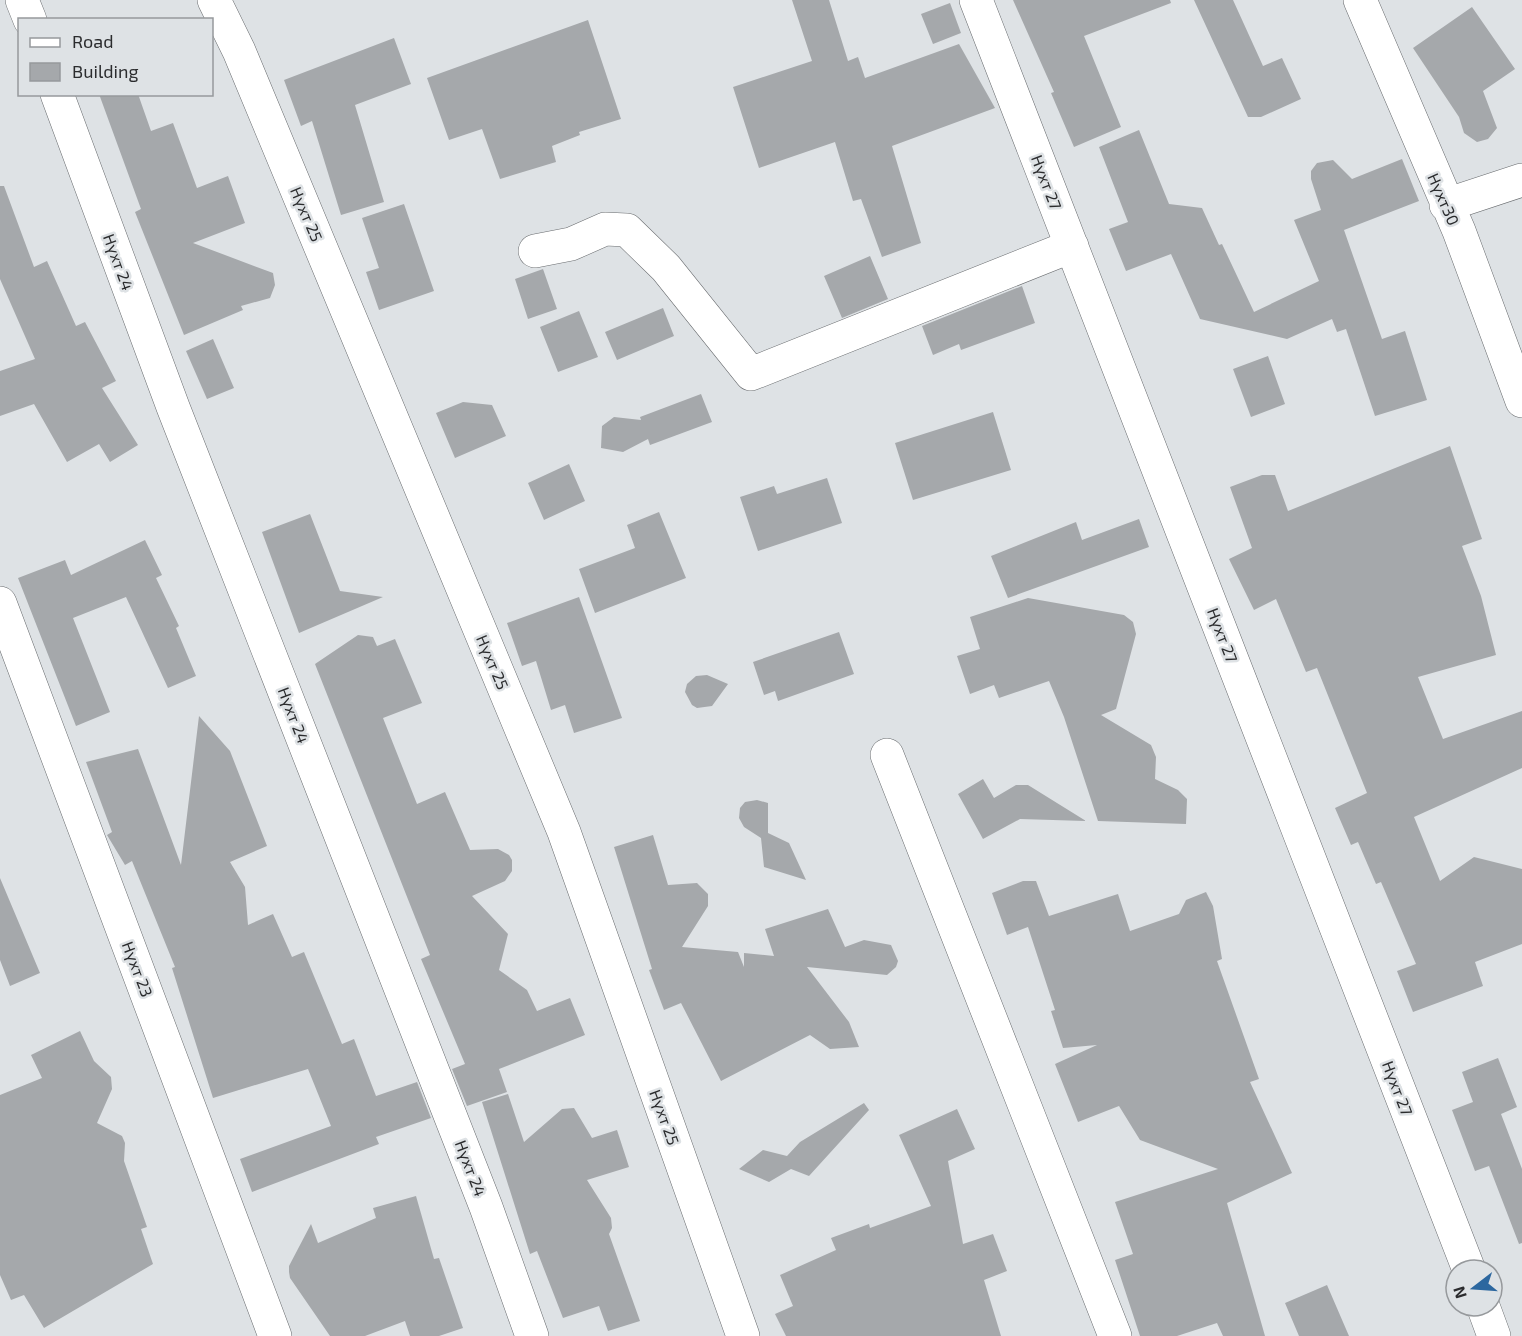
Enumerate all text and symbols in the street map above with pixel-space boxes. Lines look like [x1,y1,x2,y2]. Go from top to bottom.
legend [18,18,213,96]
text: Road [72,30,113,52]
text: Building [72,60,139,82]
street label: Нүхт 27 [1028,152,1066,212]
street label: Нүхт30 [1424,170,1464,228]
street label: Нүхт 25 [287,184,327,244]
street label: Нүхт 24 [100,231,138,293]
street label: Нүхт 27 [1204,605,1242,665]
street label: Нүхт 25 [473,632,513,692]
street label: Нүхт 24 [275,684,313,746]
street label: Нүхт 23 [119,939,157,999]
street label: Нүхт 27 [1379,1058,1417,1118]
street label: Нүхт 25 [646,1087,684,1147]
street label: Нүхт 24 [452,1137,490,1199]
north arrow [1444,1258,1504,1318]
text: N [1448,1284,1470,1301]

